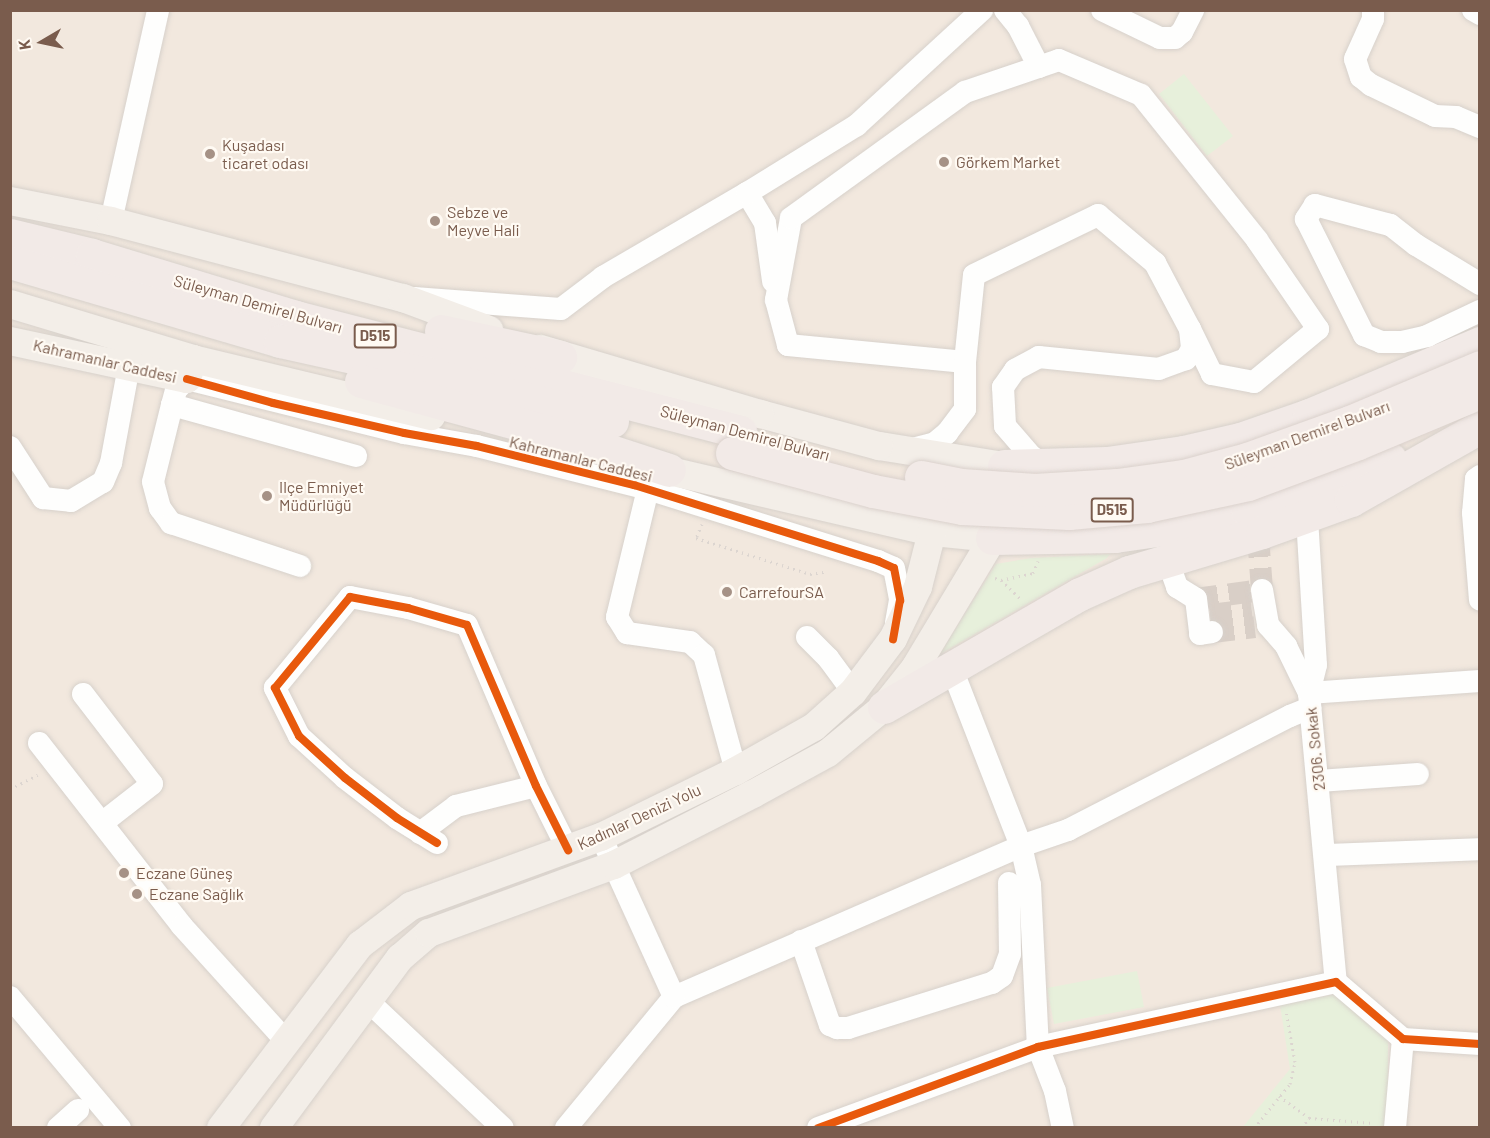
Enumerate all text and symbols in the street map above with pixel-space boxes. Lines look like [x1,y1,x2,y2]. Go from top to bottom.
north arrow [12,12,72,72]
text: K [14,38,34,51]
place label: Kuşadası ticaret odası [222,135,308,173]
marker: Kuşadası ticaret odası [203,147,217,161]
place label: Görkem Market [956,152,1060,172]
marker: Görkem Market [937,155,951,169]
place label: Sebze ve Meyve Hali [447,202,520,240]
marker: Sebze ve Meyve Hali [428,214,442,228]
street label: Süleyman Demirel Bulvarı [172,271,344,337]
road number: D515 [352,324,398,348]
street label: Kahramanlar Caddesi [31,335,179,387]
street label: Süleyman Demirel Bulvarı [1222,396,1392,474]
street label: Süleyman Demirel Bulvarı [658,401,832,465]
street label: Kahramanlar Caddesi [507,432,655,486]
place label: Ilçe Emniyet Müdürlüğü [279,477,364,515]
marker: Ilçe Emniyet Müdürlüğü [260,489,274,503]
road number: D515 [1090,498,1134,522]
place label: CarrefourSA [739,582,824,602]
marker: CarrefourSA [720,585,734,599]
street label: 2306. Sokak [1301,706,1329,792]
street label: Kadınlar Denizi Yolu [574,780,704,854]
place label: Eczane Güneş [136,863,233,883]
marker: Eczane Güneş [117,866,131,880]
place label: Eczane Sağlık [149,884,244,904]
marker: Eczane Sağlık [130,887,144,901]

